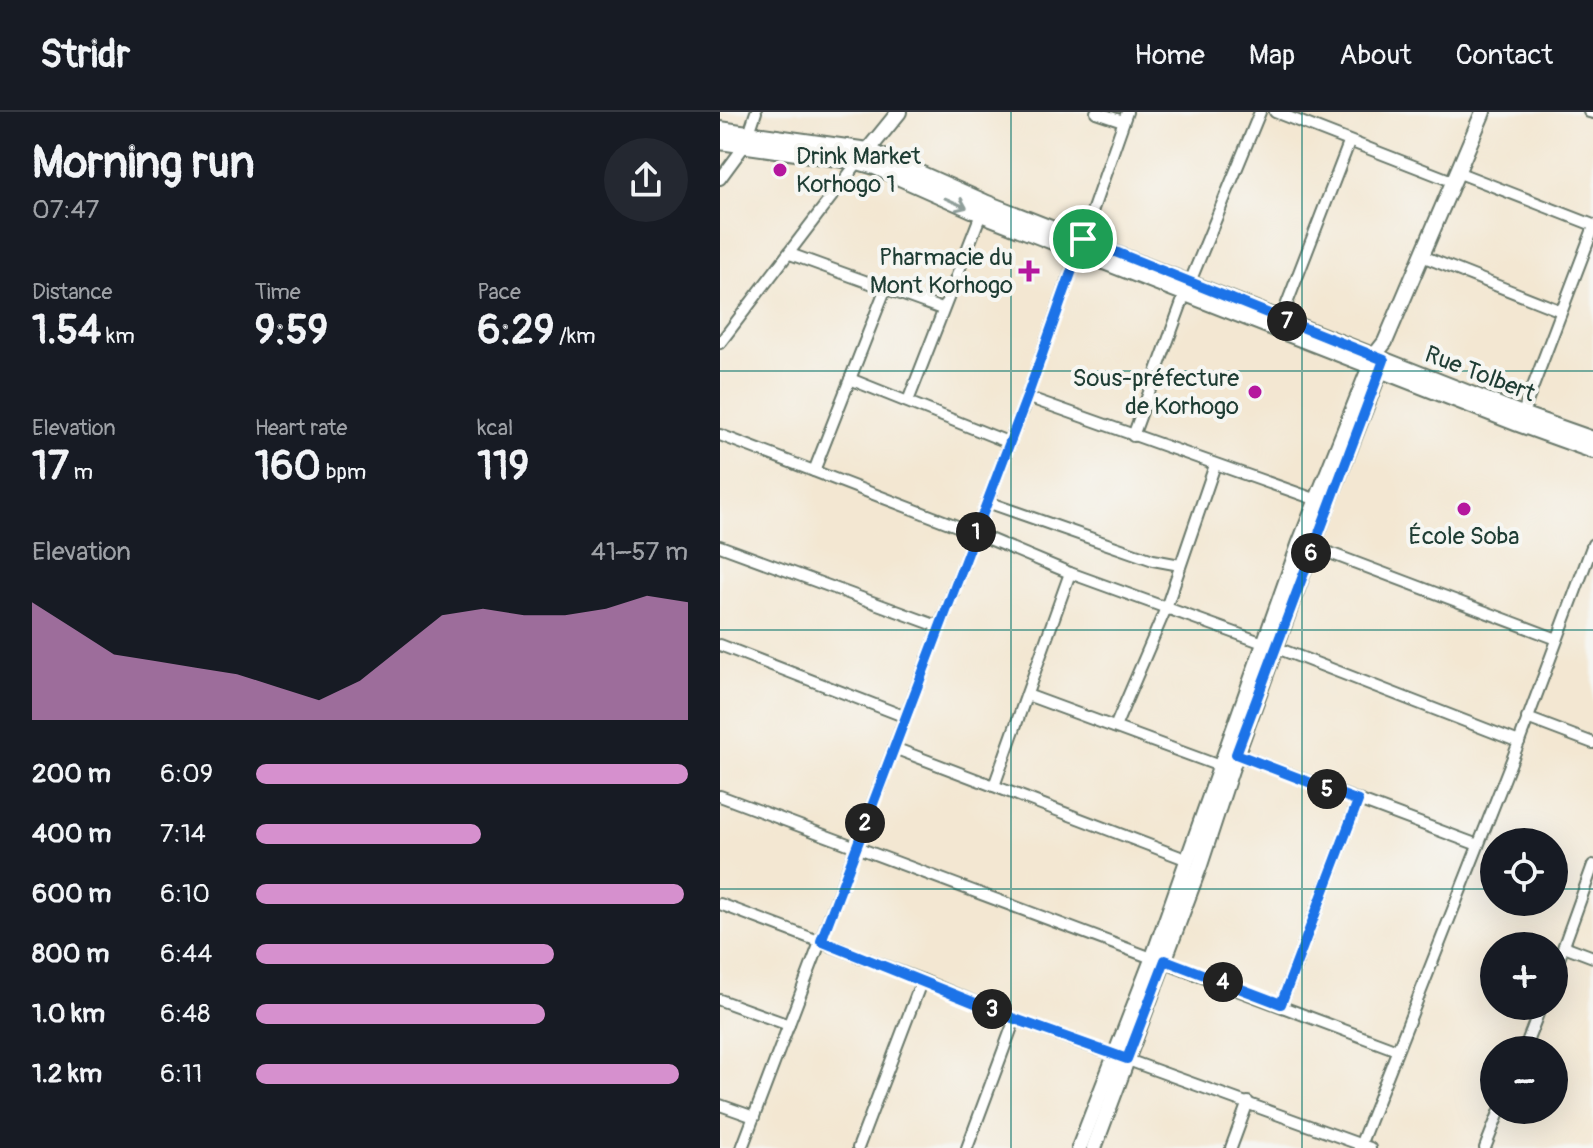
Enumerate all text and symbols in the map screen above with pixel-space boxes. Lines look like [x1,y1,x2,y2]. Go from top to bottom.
text: Stridr [40,31,130,79]
text: Home [1134,38,1205,73]
text: Map [1249,38,1295,73]
text: About [1339,38,1412,73]
text: Contact [1456,38,1553,73]
text: Morning run [32,136,255,191]
button: share [604,138,688,222]
place label: Drink Market Korhogo 1 [796,142,921,199]
marker: Drink Market Korhogo 1 [771,161,789,179]
text: 07:47 [32,194,99,226]
one-way arrow [943,196,967,211]
pin [1049,205,1117,273]
icon: arrive [1061,217,1105,261]
place label: Pharmacie du Mont Korhogo [870,243,1013,300]
marker: Pharmacie du Mont Korhogo [1020,262,1038,280]
text: Distance [32,278,112,306]
text: Time [255,278,301,306]
text: Pace [477,278,521,306]
pin: 7 [1267,301,1307,341]
text: 1.54 [32,306,101,355]
text: 9:59 [255,306,328,355]
text: 6:29 [477,306,554,355]
text: 7 [1281,307,1293,335]
text: km [101,322,135,350]
text: /km [554,322,596,350]
street label: Rue Tolbert [1421,340,1540,408]
place label: Sous-préfecture de Korhogo [1072,364,1239,421]
marker: Sous-préfecture de Korhogo [1246,383,1264,401]
text: Elevation [32,414,116,442]
text: Heart rate [255,414,347,442]
text: kcal [477,414,513,442]
text: 17 [32,442,69,491]
text: 160 [255,442,321,491]
text: 119 [477,442,529,491]
text: m [69,458,93,486]
text: bpm [321,458,366,486]
marker: École Soba [1455,500,1473,518]
pin: 1 [956,512,996,552]
text: 1 [972,518,980,546]
place label: École Soba [1408,522,1520,551]
pin: 6 [1291,533,1331,573]
text: Elevation [32,536,131,568]
text: 41–57 m [591,536,688,568]
text: 6 [1305,539,1317,567]
text: 200 m [32,758,111,790]
text: 6:09 [160,758,213,790]
pin: 5 [1307,769,1347,809]
text: 5 [1321,775,1333,803]
pin: 2 [845,803,885,843]
text: 2 [859,809,871,837]
text: 400 m [32,818,111,850]
text: 7:14 [160,818,206,850]
map controls [1480,828,1568,1124]
button: locate [1480,828,1568,916]
text: 600 m [32,878,111,910]
text: 6:10 [160,878,210,910]
button: + [1480,932,1568,1020]
text: 800 m [32,938,109,970]
text: 6:44 [160,938,212,970]
pin: 4 [1203,962,1243,1002]
text: 4 [1217,968,1229,996]
pin: 3 [972,989,1012,1029]
text: 3 [986,995,998,1023]
text: 1.0 km [32,998,105,1030]
text: 6:48 [160,998,210,1030]
button: − [1480,1036,1568,1124]
text: 1.2 km [32,1058,102,1090]
text: 6:11 [160,1058,202,1090]

